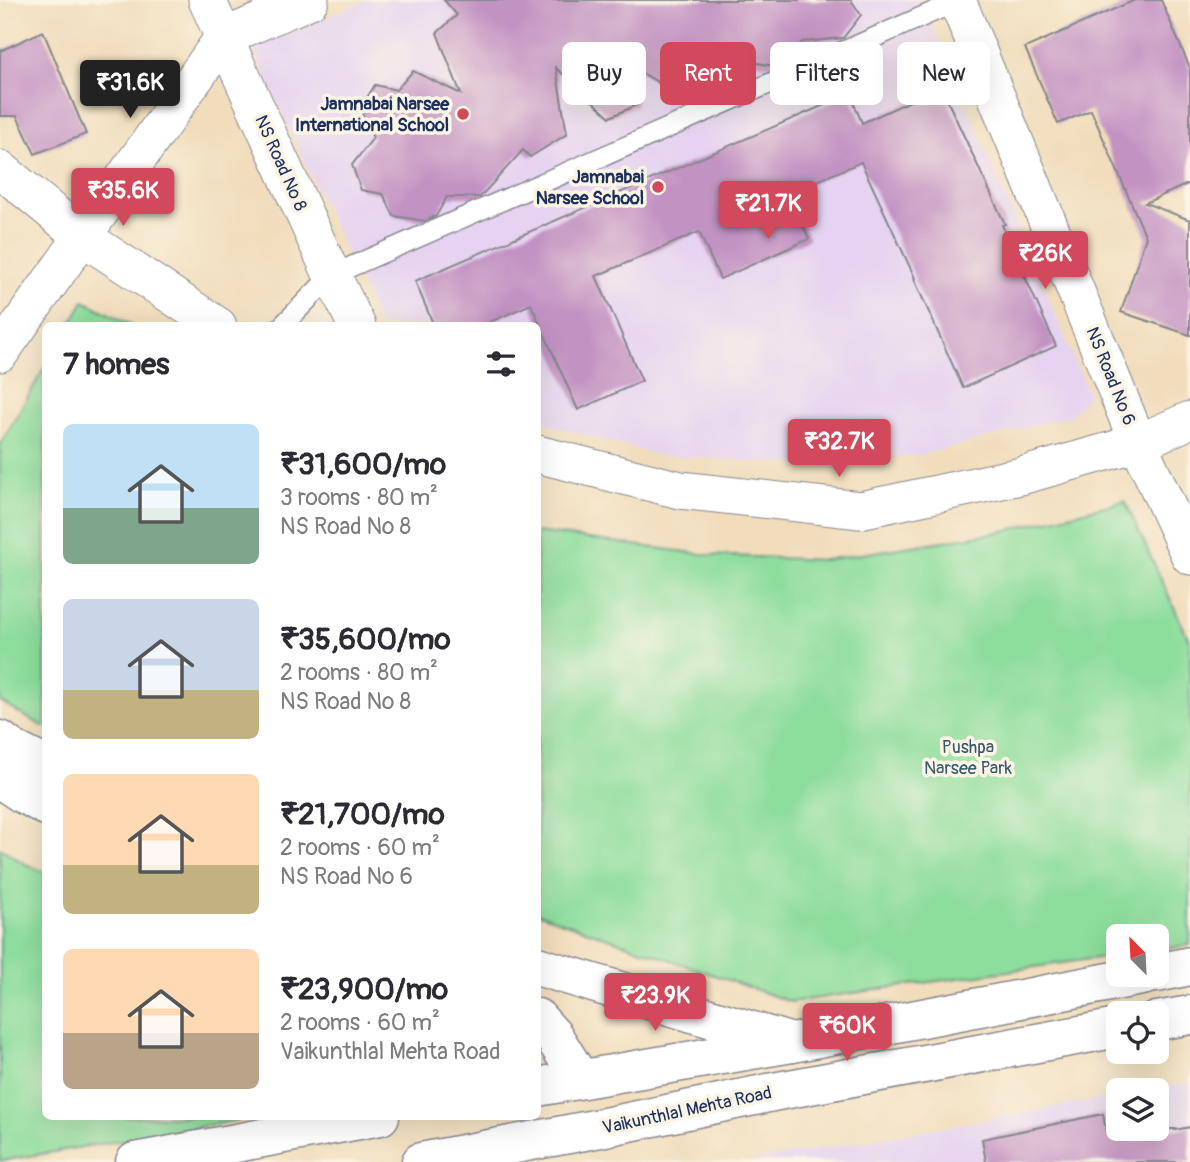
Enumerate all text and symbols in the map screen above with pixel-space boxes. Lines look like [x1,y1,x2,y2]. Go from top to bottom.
chip: Buy [562,42,646,105]
chip: Rent [660,42,756,105]
chip: Filters [770,42,883,105]
chip: New [897,42,990,105]
pin: ₹31.6K [73,60,187,120]
text: ₹31.6K [96,68,164,97]
place label: Jamnabai Narsee International School [295,93,450,137]
marker: Jamnabai Narsee International School [455,106,471,122]
street label: NS Road No 8 [249,112,312,215]
place label: Jamnabai Narsee School [536,166,644,210]
pin: ₹35.6K [66,168,180,228]
text: ₹35.6K [87,176,159,205]
marker: Jamnabai Narsee School [650,179,666,195]
pin: ₹21.7K [711,182,825,241]
text: ₹21.7K [735,189,801,218]
pin: ₹26K [1004,232,1086,291]
text: ₹26K [1018,239,1072,268]
street label: NS Road No 6 [1080,324,1141,429]
icon: filters [482,345,520,383]
text: 7 homes [63,346,170,383]
pin: ₹32.7K [782,420,896,479]
text: ₹32.7K [804,427,874,456]
text: ₹31,600/mo [280,446,446,483]
icon: home [119,452,203,536]
text: 3 rooms · 80 m² [280,483,438,512]
text: NS Road No 8 [280,512,411,541]
text: ₹35,600/mo [280,621,451,658]
icon: home [119,627,203,711]
text: 2 rooms · 80 m² [280,658,438,687]
text: NS Road No 8 [280,687,411,716]
park label: Pushpa Narsee Park [924,736,1013,780]
text: ₹21,700/mo [280,796,445,833]
icon: home [119,802,203,886]
text: 2 rooms · 60 m² [280,833,440,862]
text: NS Road No 6 [280,862,413,891]
north arrow [1106,924,1169,987]
map controls [1106,924,1169,1141]
text: ₹23,900/mo [280,971,448,1008]
pin: ₹23.9K [598,974,712,1033]
icon: home [119,977,203,1061]
text: ₹23.9K [620,981,690,1010]
button: locate [1106,1001,1169,1064]
pin: ₹60K [806,1004,888,1063]
text: 2 rooms · 60 m² [280,1008,440,1037]
text: ₹60K [819,1011,875,1040]
text: Vaikunthlal Mehta Road [280,1037,500,1066]
button: layers [1106,1078,1169,1141]
street label: Vaikunthlal Mehta Road [600,1081,774,1140]

